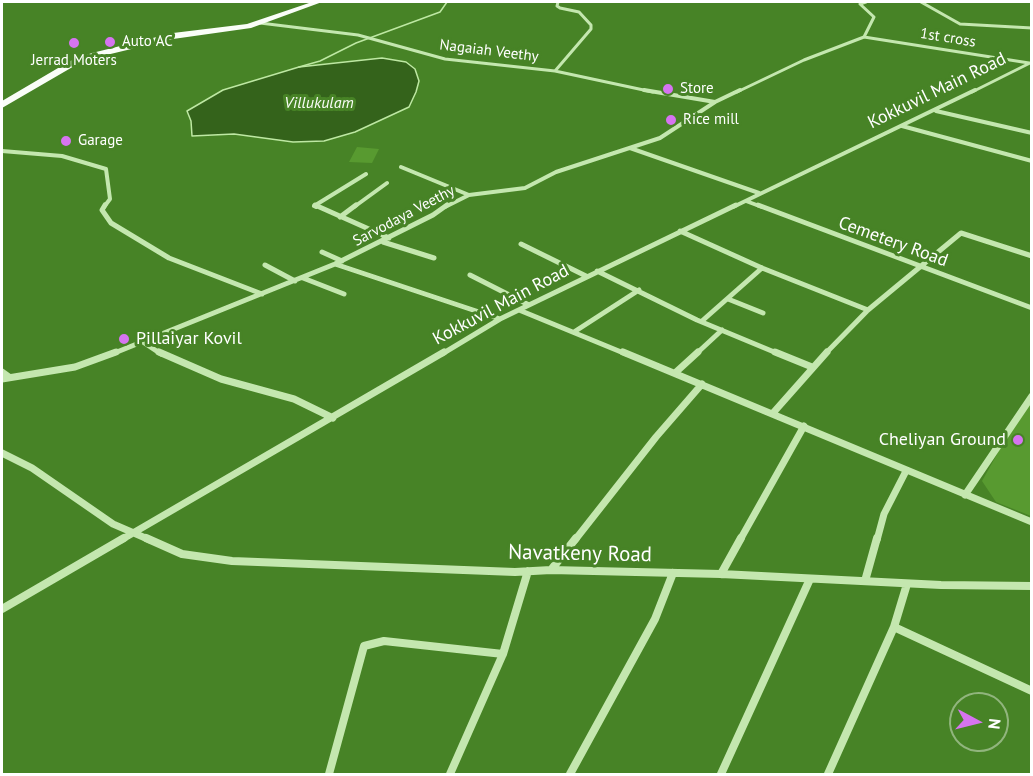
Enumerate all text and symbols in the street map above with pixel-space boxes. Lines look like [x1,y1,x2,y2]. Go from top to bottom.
street label: 1st cross [919,25,977,51]
place label: Auto AC [122,33,173,51]
marker: Auto AC [103,35,117,49]
marker: Jerrad Moters [67,36,81,50]
street label: Nagaiah Veethy [438,36,540,66]
street label: Kokkuvil Main Road [864,48,1010,134]
place label: Jerrad Moters [31,52,117,70]
place label: Store [680,80,714,98]
marker: Store [661,82,675,96]
water label: Villukulam [284,93,354,113]
place label: Rice mill [683,111,739,129]
marker: Rice mill [664,113,678,127]
place label: Garage [78,132,123,150]
marker: Garage [59,134,73,148]
street label: Sarvodaya Veethy [350,182,458,250]
street label: Cemetery Road [835,212,951,272]
street label: Kokkuvil Main Road [429,260,573,350]
place label: Pillaiyar Kovil [136,328,242,350]
marker: Pillaiyar Kovil [117,332,131,346]
place label: Cheliyan Ground [879,429,1006,451]
marker: Cheliyan Ground [1011,433,1025,447]
street label: Navatkeny Road [508,540,652,568]
north arrow [949,692,1009,752]
text: N [984,718,1005,730]

